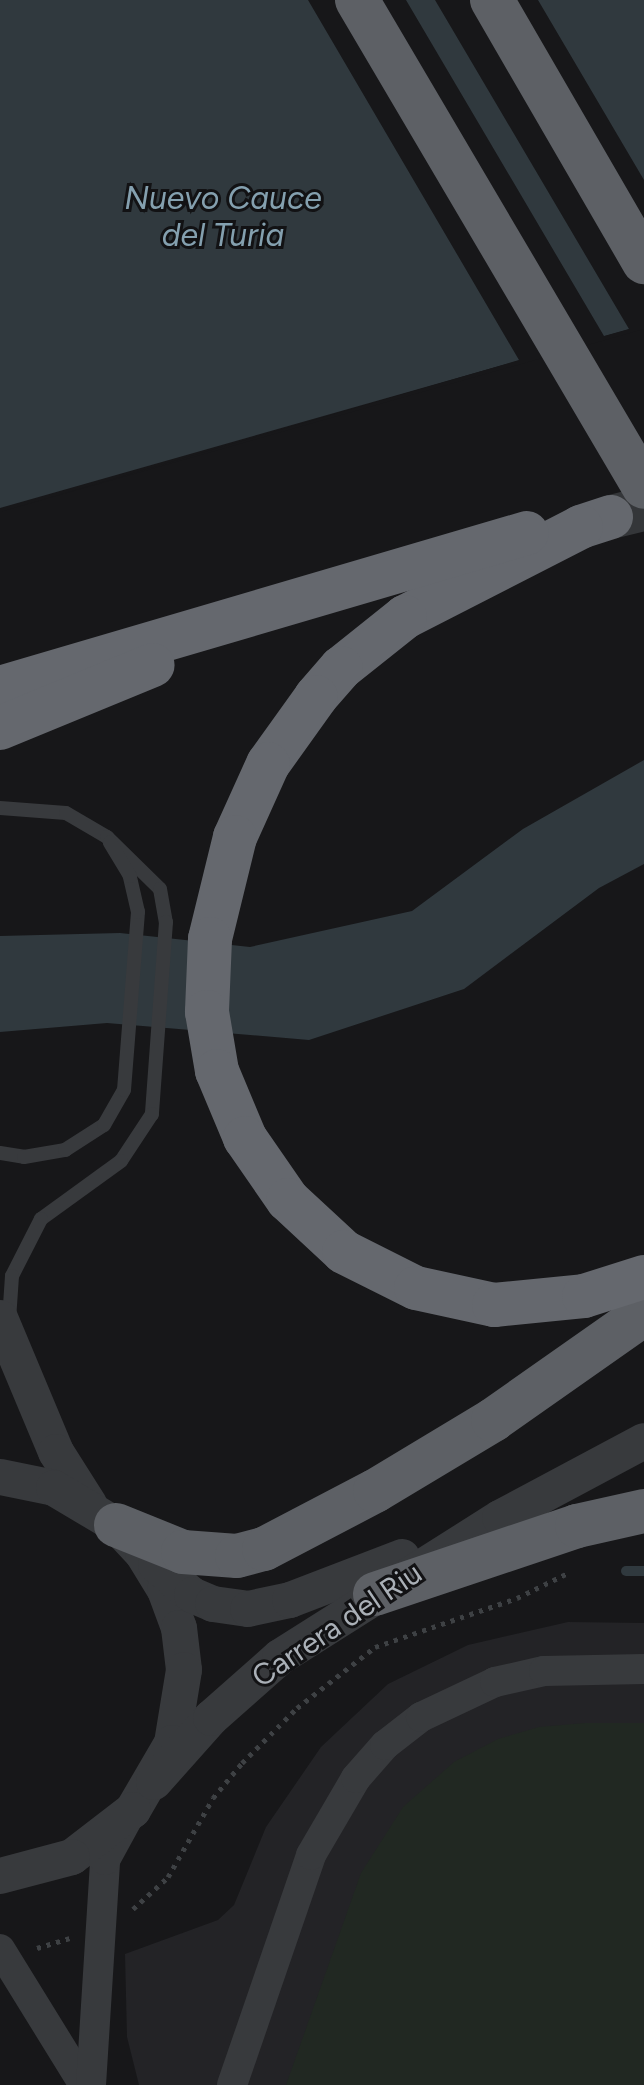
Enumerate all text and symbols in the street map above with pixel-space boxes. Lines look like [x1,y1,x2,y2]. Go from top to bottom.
water label: Nuevo Cauce del Turia [124,180,322,255]
street label: Carrera del Riu [245,1555,429,1695]

